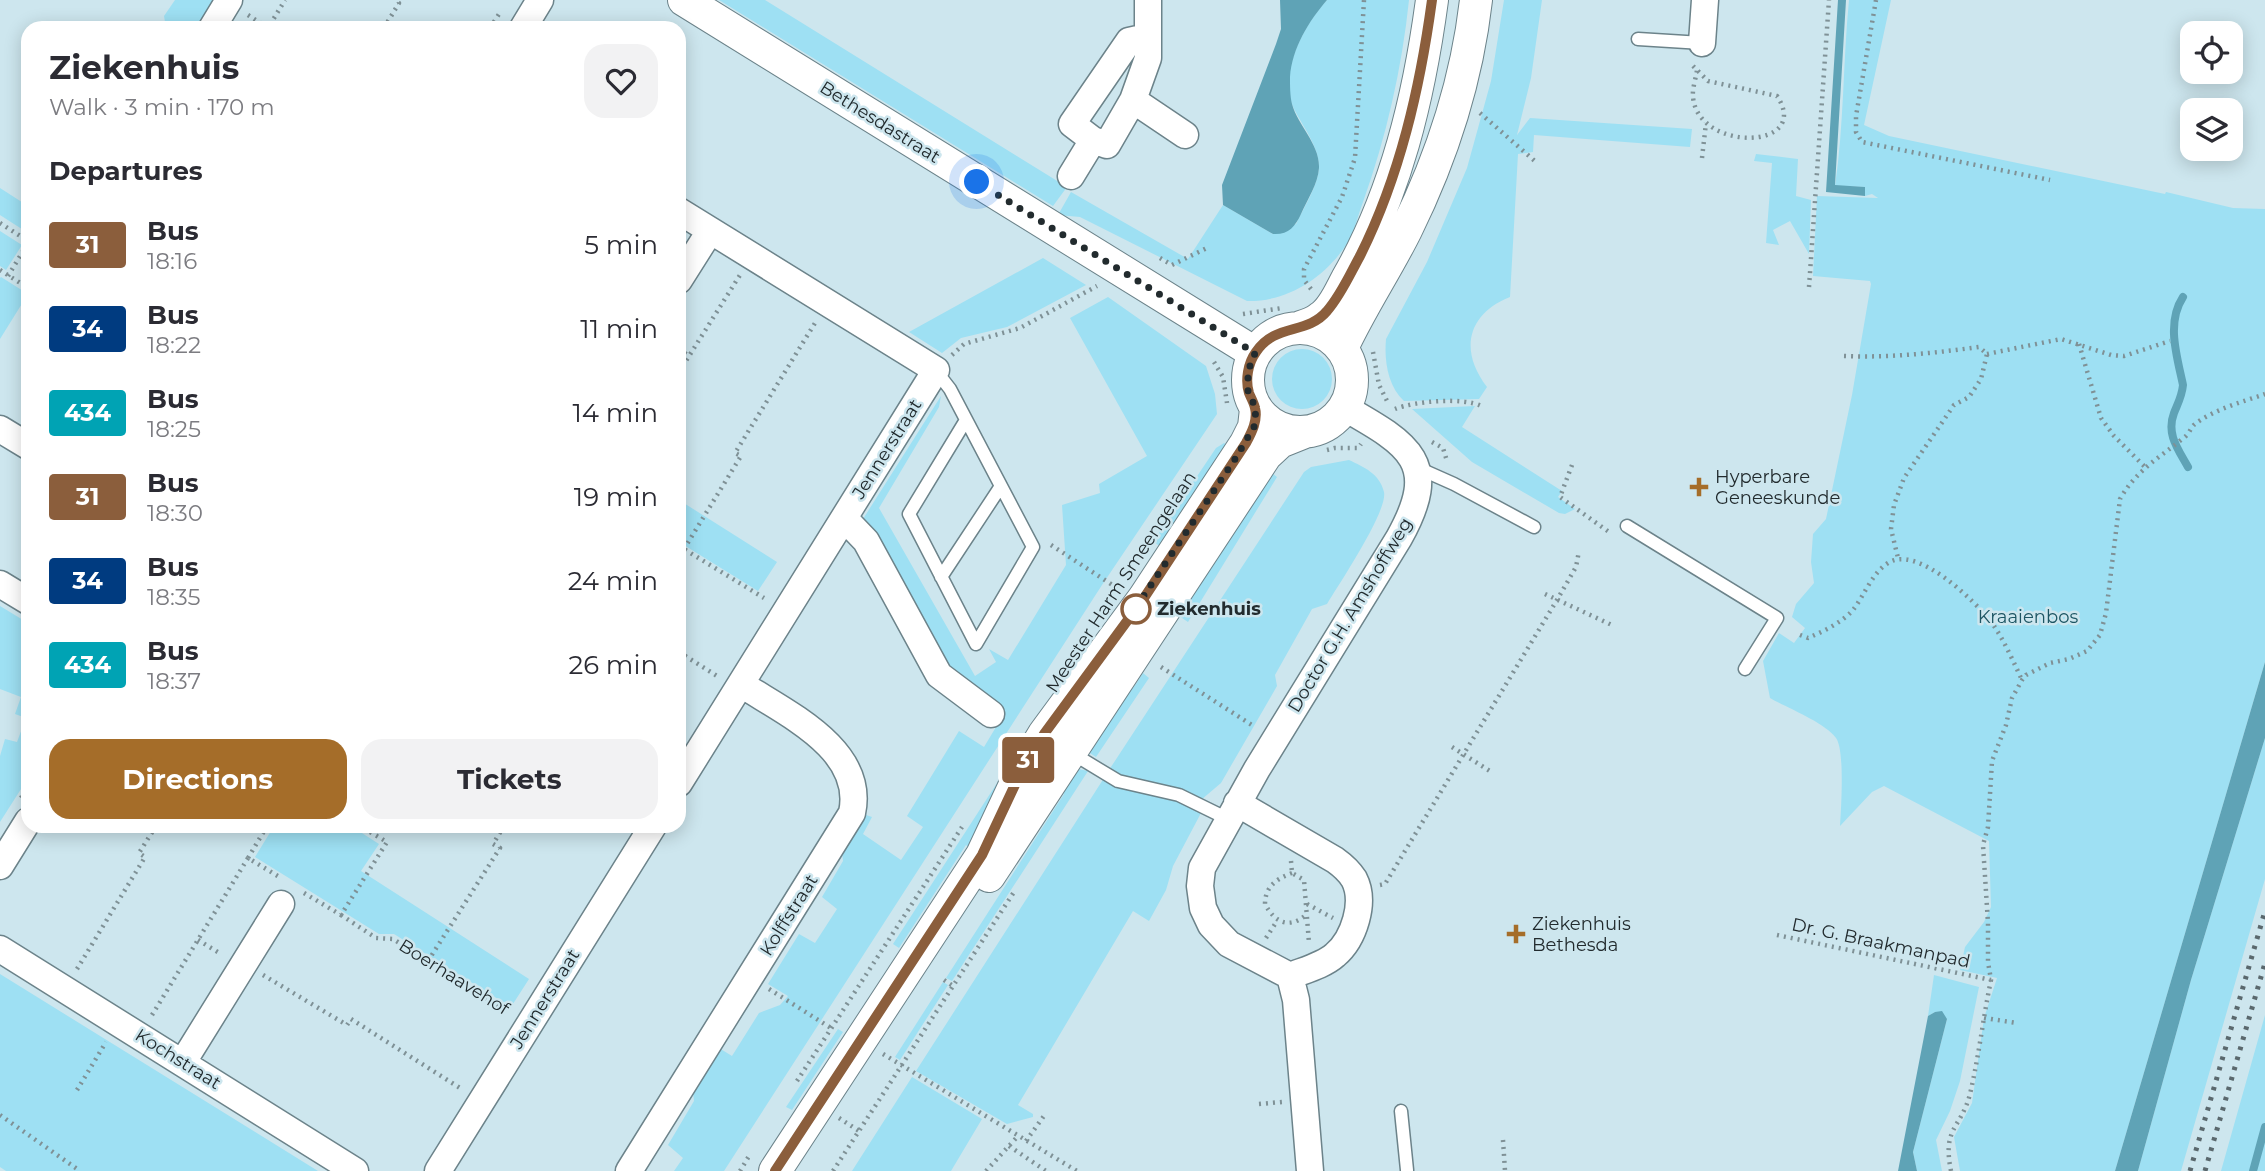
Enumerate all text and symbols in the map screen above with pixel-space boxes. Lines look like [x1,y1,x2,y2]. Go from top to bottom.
map controls [2180,21,2243,161]
button: locate [2180,21,2243,84]
button: heart [584,44,658,118]
text: Ziekenhuis [49,47,239,87]
street label: Bethesdastraat [816,76,944,168]
text: Walk · 3 min · 170 m [49,93,275,121]
button: layers [2180,98,2243,161]
text: Departures [49,155,203,187]
your location [959,164,994,199]
text: Bus [147,215,199,247]
text: 5 min [584,229,658,261]
text: 31 [76,230,99,259]
text: 18:16 [147,247,197,275]
text: Bus [147,299,199,331]
text: 11 min [580,313,658,345]
text: 34 [72,314,103,343]
text: 18:22 [147,331,201,359]
text: Bus [147,383,199,415]
street label: Jennerstraat [847,395,926,504]
text: 14 min [572,397,658,429]
text: 434 [64,398,111,427]
text: 18:25 [147,415,201,443]
place label: Hyperbare Geneeskunde [1715,466,1841,509]
text: Bus [147,467,199,499]
street label: Meester Harm Smeengelaan [1041,467,1201,697]
marker: Hyperbare Geneeskunde [1689,477,1709,497]
text: 19 min [574,481,658,513]
text: 31 [76,482,99,511]
text: 18:30 [147,499,203,527]
street label: Doctor G.H. Amshoffweg [1283,514,1417,716]
text: Bus [147,551,199,583]
text: 24 min [568,565,658,597]
text: 34 [72,566,103,595]
text: 18:35 [147,583,201,611]
marker: Ziekenhuis [1121,594,1151,624]
place label: Ziekenhuis [1157,598,1261,620]
park label: Kraaienbos [1978,606,2078,628]
text: Bus [147,635,199,667]
text: 26 min [568,649,658,681]
text: 434 [64,650,111,679]
text: 18:37 [147,667,201,695]
line badge: 31 [996,737,1060,783]
button: Directions [49,739,347,819]
button: Tickets [361,739,658,819]
text: 31 [1016,745,1040,774]
street label: Kolffstraat [755,870,823,960]
place label: Ziekenhuis Bethesda [1532,913,1631,956]
street label: Dr. G. Braakmanpad [1790,913,1972,973]
marker: Ziekenhuis Bethesda [1506,924,1526,944]
street label: Boerhaavehof [395,934,514,1020]
street label: Jennerstraat [505,945,584,1054]
street label: Kochstraat [131,1024,225,1094]

